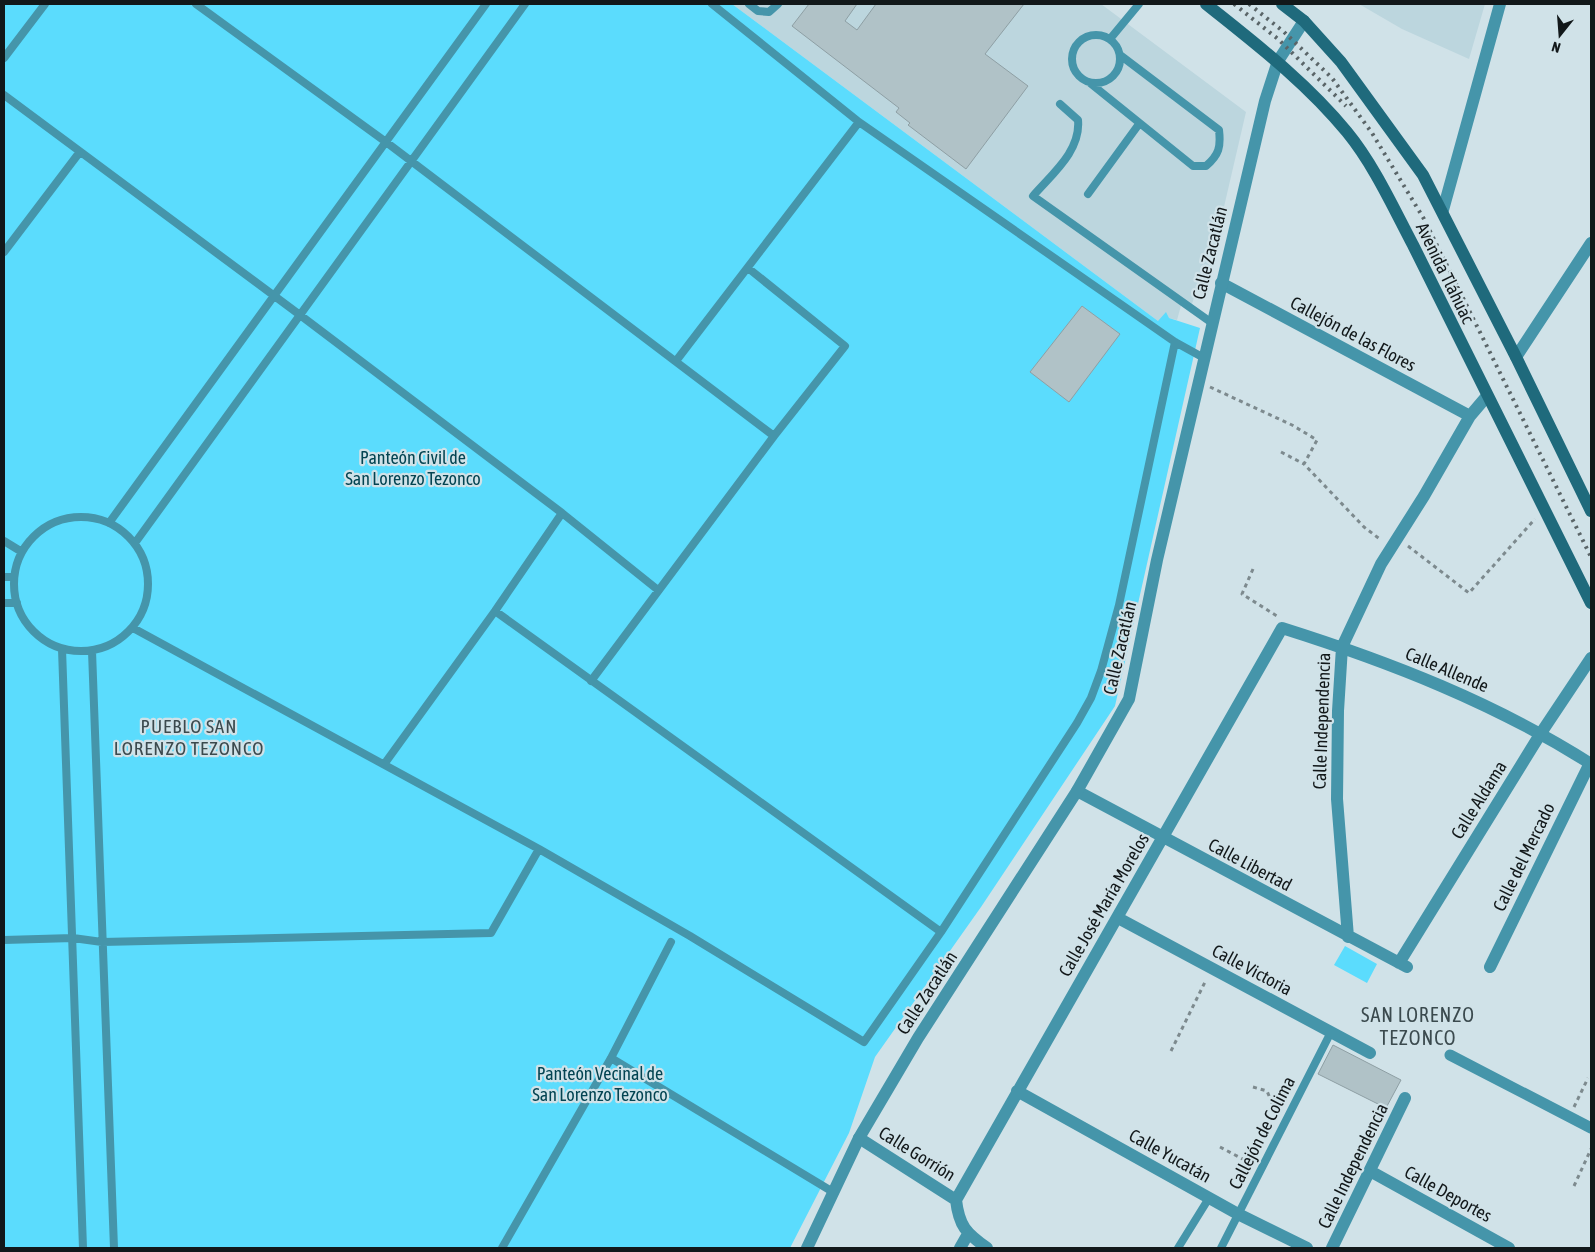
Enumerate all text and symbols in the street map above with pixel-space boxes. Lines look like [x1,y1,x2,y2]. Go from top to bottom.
north arrow [1535,10,1585,60]
text: N [1550,39,1562,56]
street label: Calle Zacatlán [1188,204,1231,302]
street label: Avenida Tláhuac [1412,219,1479,327]
street label: Callejón de las Flores [1287,292,1420,375]
park label: Panteón Civil de San Lorenzo Tezonco [345,447,481,489]
street label: Calle Zacatlán [1099,599,1140,697]
street label: Calle Allende [1402,643,1492,696]
street label: Calle Independencia [1309,652,1334,790]
district label: PUEBLO SAN LORENZO TEZONCO [114,715,264,759]
street label: Calle Aldama [1446,757,1511,843]
street label: Calle del Mercado [1488,799,1559,914]
street label: Calle José María Morelos [1054,829,1153,980]
street label: Calle Libertad [1205,834,1296,895]
street label: Calle Victoria [1209,940,1296,999]
street label: Calle Zacatlán [892,947,961,1038]
district label: SAN LORENZO TEZONCO [1361,1003,1475,1049]
park label: Panteón Vecinal de San Lorenzo Tezonco [532,1063,668,1105]
street label: Callejón de Colima [1224,1073,1299,1193]
street label: Calle Independencia [1313,1100,1392,1232]
street label: Calle Gorrión [875,1122,959,1185]
street label: Calle Yucatán [1126,1124,1215,1187]
street label: Calle Deportes [1401,1161,1495,1226]

